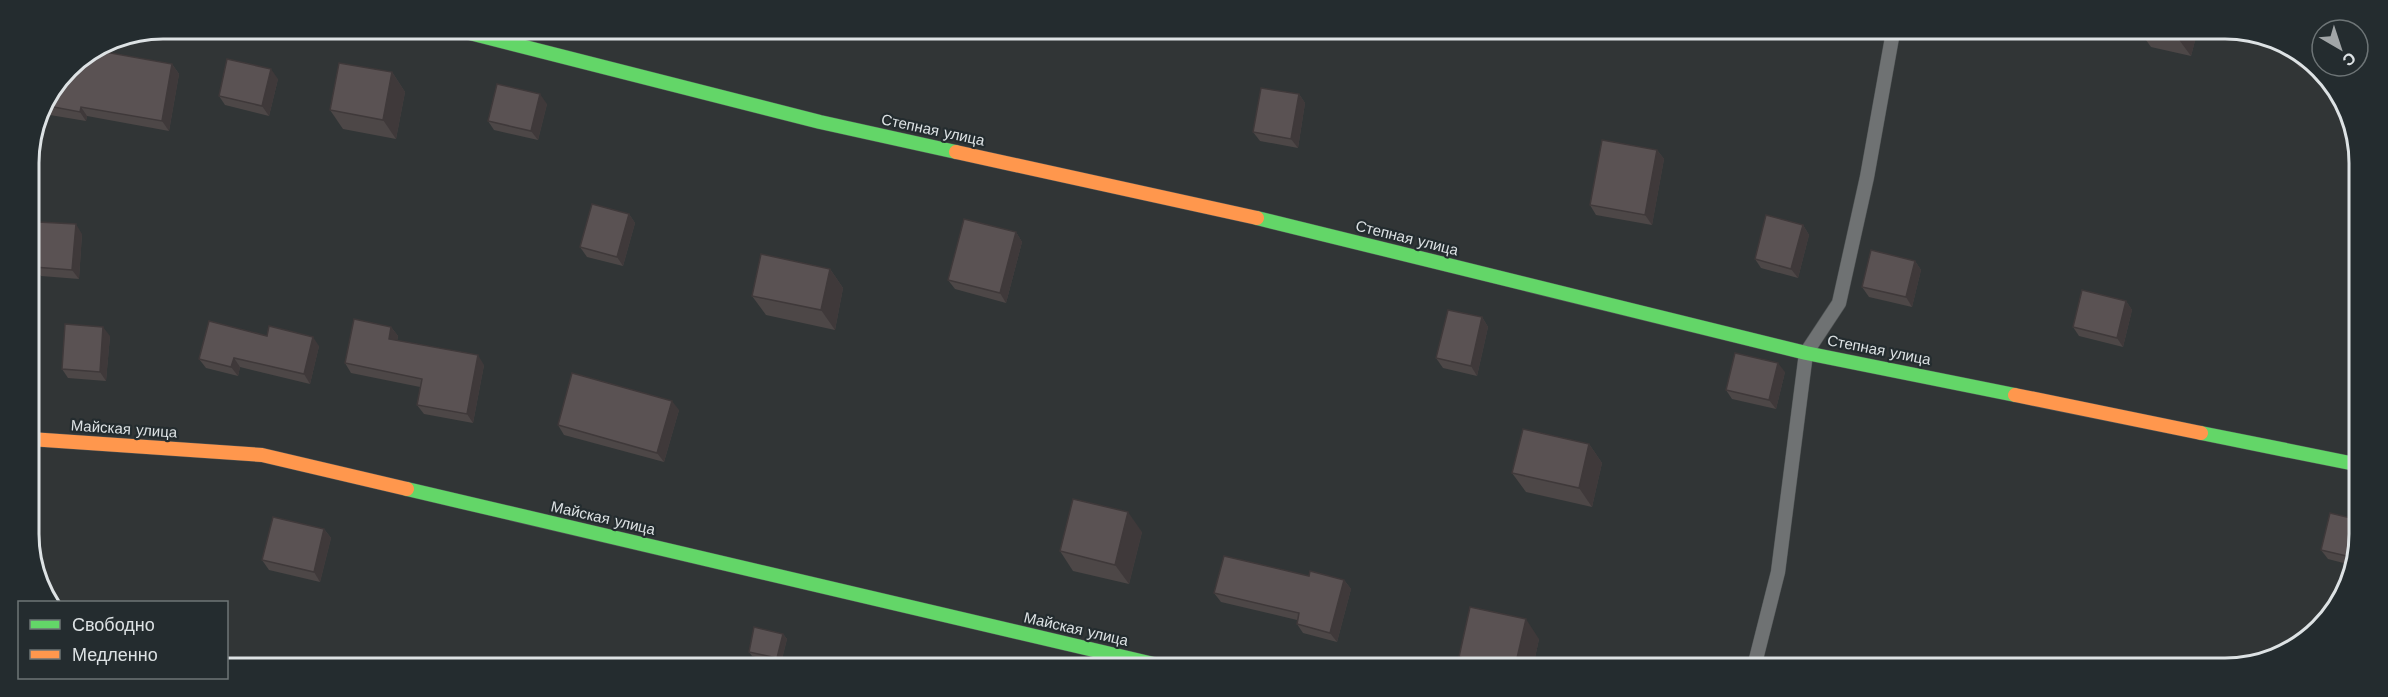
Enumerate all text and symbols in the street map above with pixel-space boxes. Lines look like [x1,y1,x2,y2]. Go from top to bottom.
north arrow [2310,18,2370,78]
text: С [2338,48,2360,71]
street label: Степная улица [880,110,987,150]
street label: Степная улица [1354,217,1461,260]
street label: Степная улица [1826,331,1933,369]
street label: Майская улица [70,416,178,442]
street label: Майская улица [549,497,658,539]
legend [18,601,228,679]
street label: Майская улица [1022,608,1131,650]
text: Свободно [72,614,155,635]
text: Медленно [72,644,158,665]

